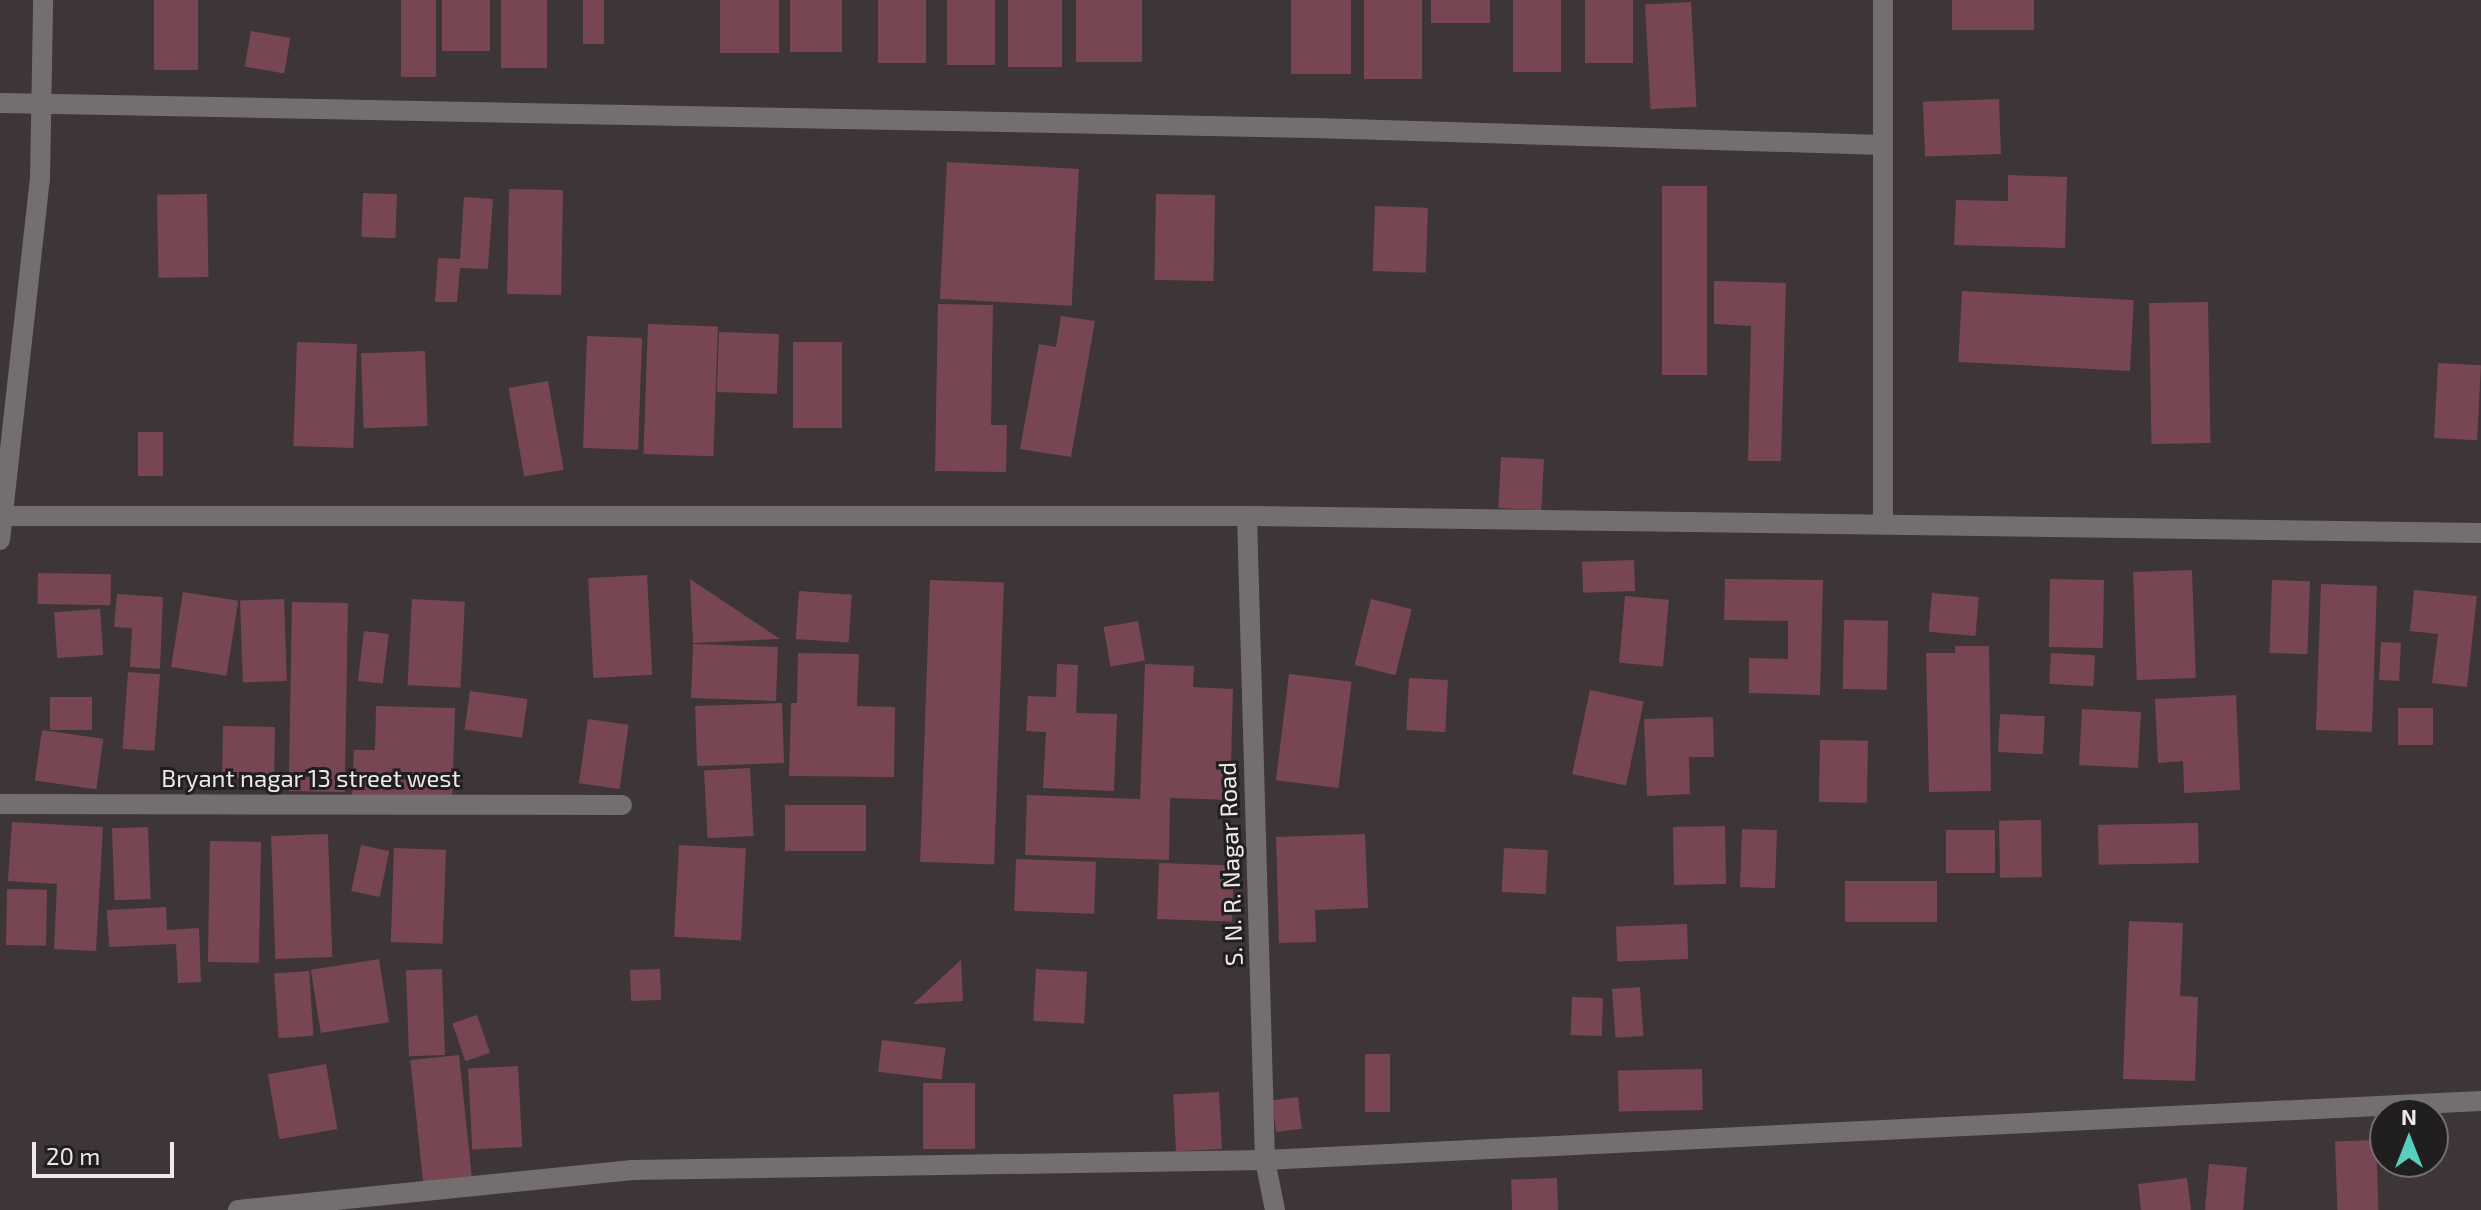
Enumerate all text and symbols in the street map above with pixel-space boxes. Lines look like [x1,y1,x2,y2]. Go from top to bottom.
street label: S. N. R. Nagar Road [1212,761,1248,967]
street label: Bryant nagar 13 street west [161,764,461,792]
north arrow [2369,1098,2449,1178]
text: N [2401,1103,2417,1129]
scale bar [36,1126,178,1176]
text: 20 m [46,1141,100,1170]

